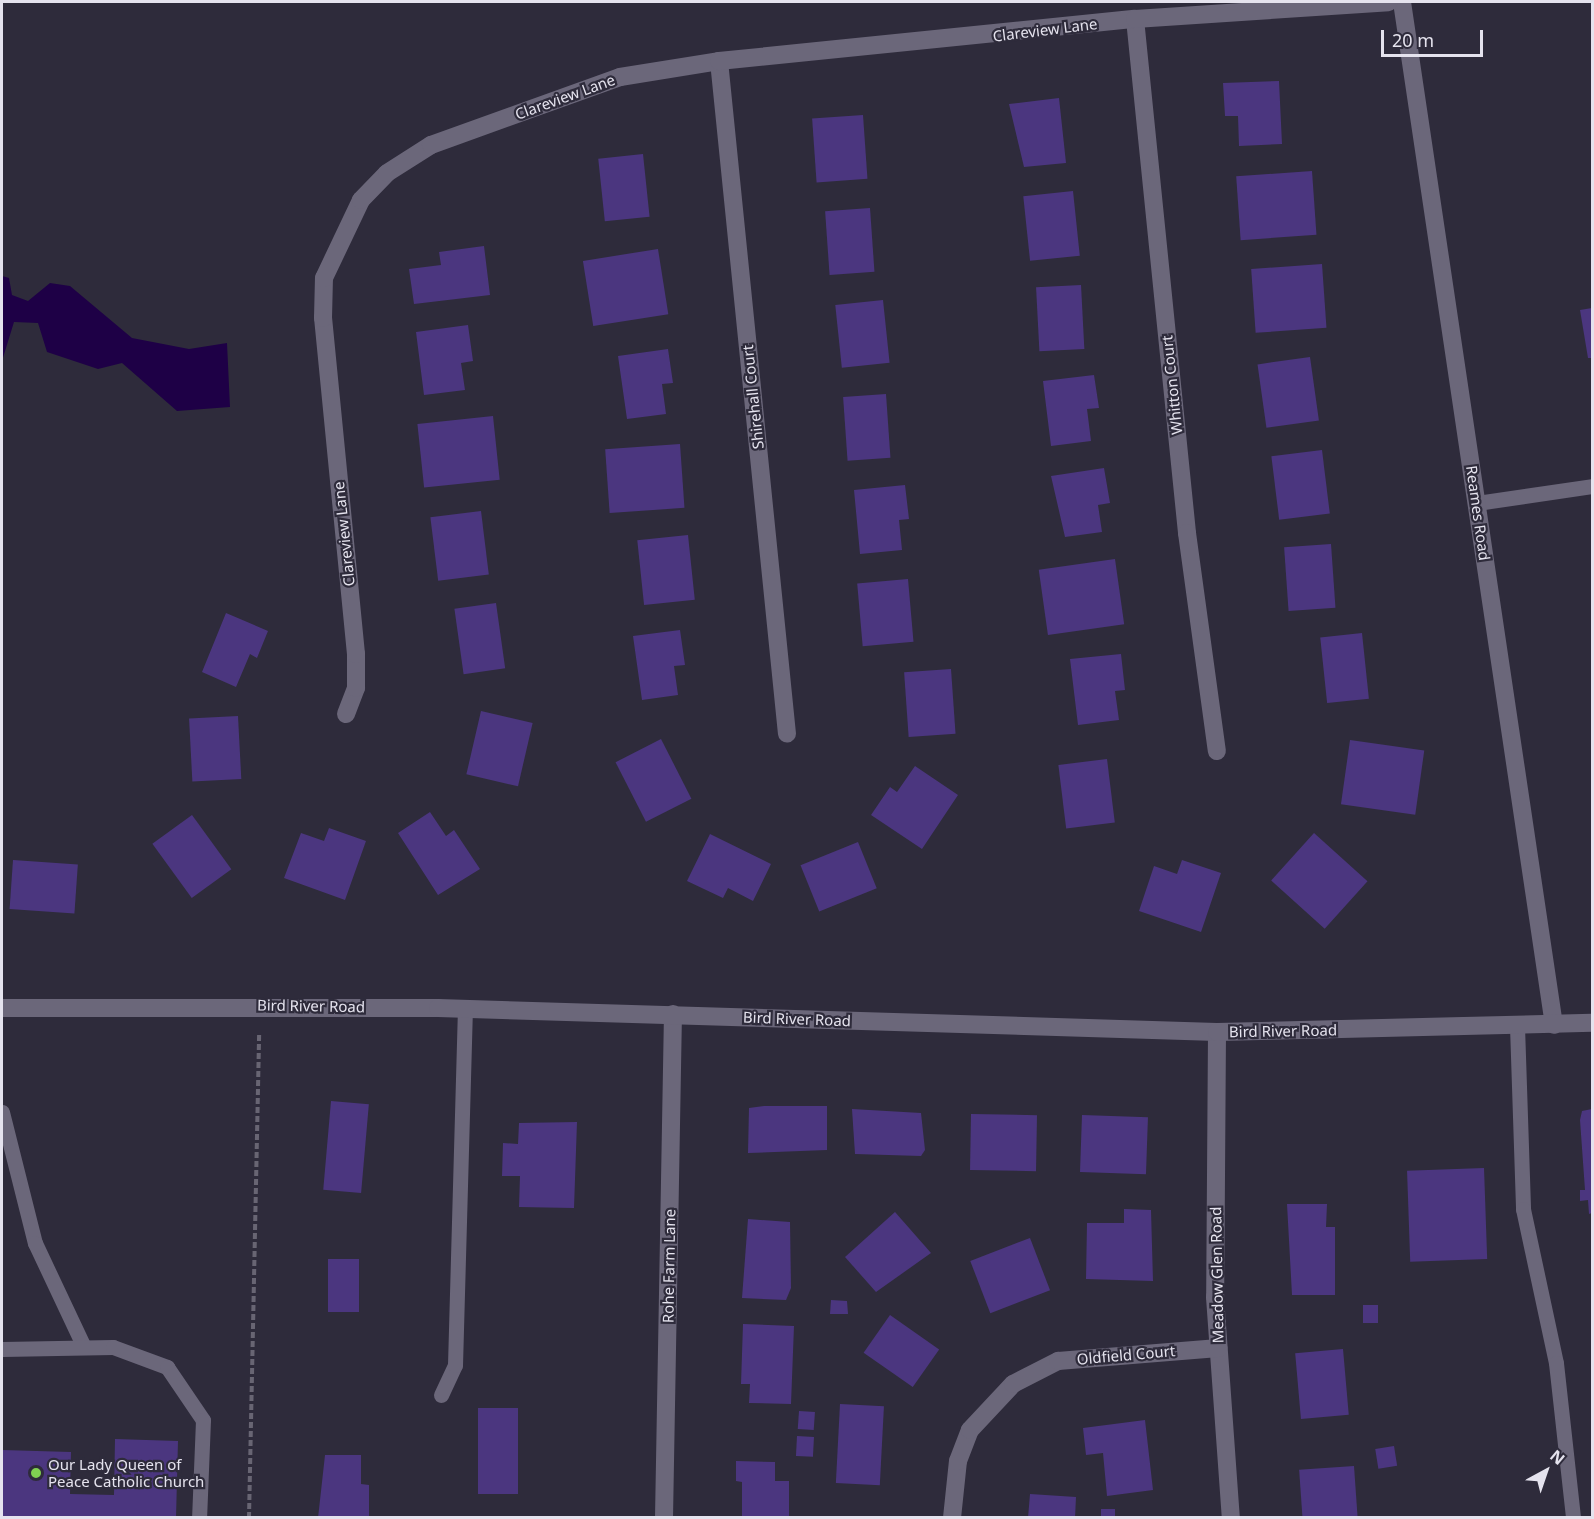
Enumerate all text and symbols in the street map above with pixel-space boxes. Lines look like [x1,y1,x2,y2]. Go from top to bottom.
street label: Clareview Lane [992,15,1098,45]
scale bar [1384,18,1486,56]
text: 20 m [1392,28,1434,52]
street label: Clareview Lane [513,71,617,123]
street label: Whitton Court [1158,335,1186,435]
street label: Shirehall Court [739,344,767,450]
street label: Reames Road [1462,464,1494,562]
street label: Clareview Lane [330,481,358,587]
street label: Bird River Road [257,996,365,1016]
street label: Bird River Road [743,1008,851,1030]
street label: Bird River Road [1229,1021,1337,1041]
street label: Meadow Glen Road [1207,1207,1227,1343]
street label: Rohe Farm Lane [659,1209,679,1323]
street label: Oldfield Court [1076,1342,1176,1368]
north arrow [1516,1441,1576,1501]
text: N [1546,1445,1570,1470]
place label: Our Lady Queen of Peace Catholic Church [48,1455,204,1490]
marker: Our Lady Queen of Peace Catholic Church [29,1466,43,1480]

